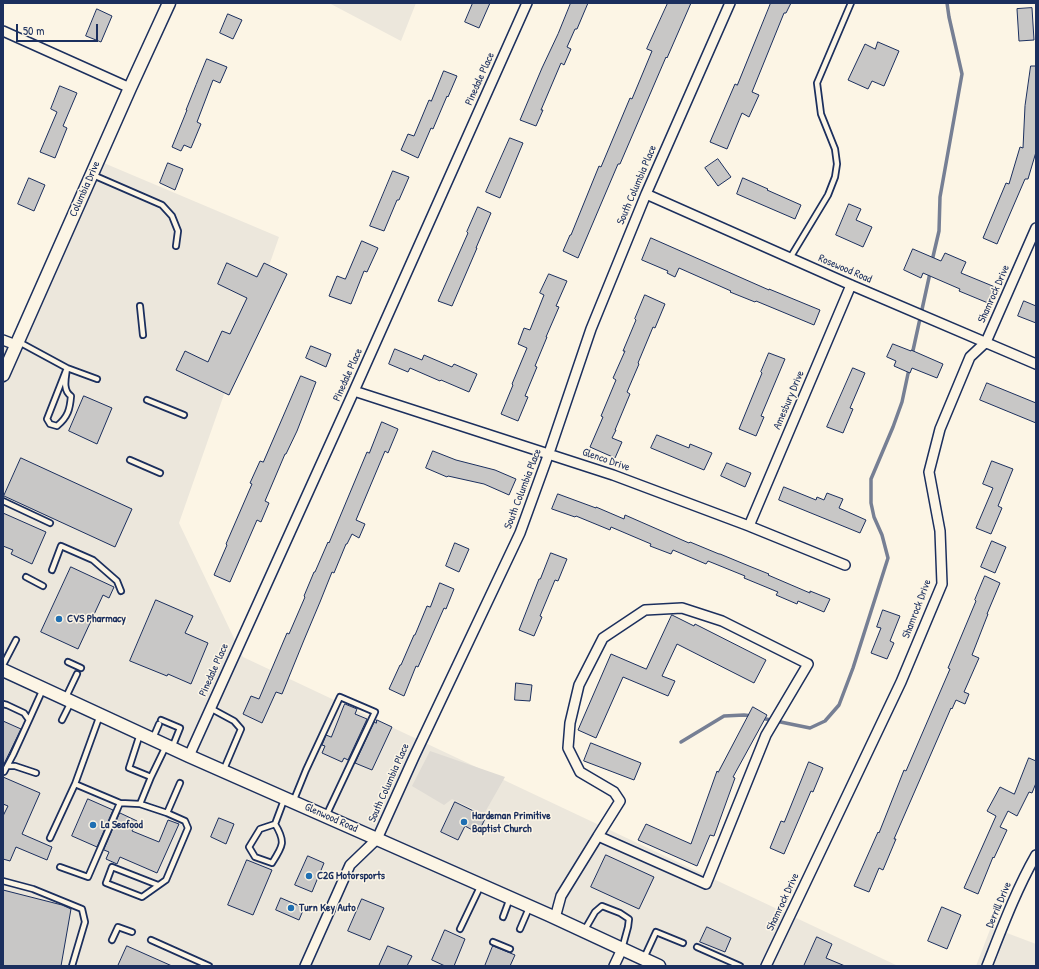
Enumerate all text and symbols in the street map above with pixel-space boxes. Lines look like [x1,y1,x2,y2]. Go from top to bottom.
scale bar [18,16,100,42]
text: 50 m [23,22,44,39]
street label: Pinedale Place [462,50,498,108]
street label: South Columbia Place [614,143,660,227]
street label: Columbia Drive [67,159,103,219]
street label: Rosewood Road [816,252,874,286]
street label: Shamrock Drive [975,263,1013,325]
street label: Pinedale Place [330,346,366,404]
street label: Amesbury Drive [771,369,807,431]
street label: Glenco Drive [580,446,632,474]
street label: South Columbia Place [502,447,544,531]
street label: Shamrock Drive [900,578,934,640]
place label: CVS Pharmacy [67,612,126,626]
marker: CVS Pharmacy [54,614,64,624]
street label: Pinedale Place [196,641,232,699]
street label: South Columbia Place [366,741,412,825]
street label: Glenwood Road [303,801,359,835]
place label: Hardeman Primitive Baptist Church [472,809,551,835]
marker: Hardeman Primitive Baptist Church [459,817,469,827]
place label: La Seafood [101,818,143,832]
marker: La Seafood [88,820,98,830]
place label: C2G Motorsports [317,869,385,883]
marker: C2G Motorsports [304,871,314,881]
street label: Shamrock Drive [764,871,802,933]
street label: Derrill Drive [983,880,1015,930]
place label: Turn Key Auto [299,901,356,915]
marker: Turn Key Auto [286,903,296,913]

